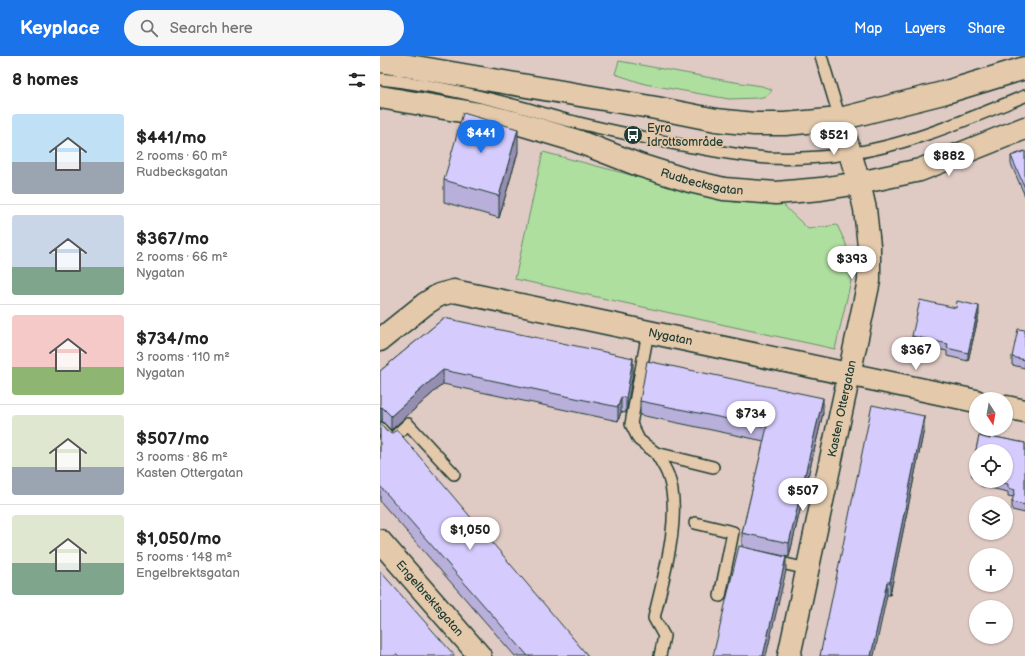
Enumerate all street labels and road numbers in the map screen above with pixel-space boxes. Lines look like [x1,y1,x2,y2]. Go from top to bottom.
street label: Rudbecksgatan [659,165,744,198]
street label: Nygatan [647,325,694,349]
street label: Kasten Ottergatan [824,358,859,458]
street label: Engelbrektsgatan [393,557,467,640]

